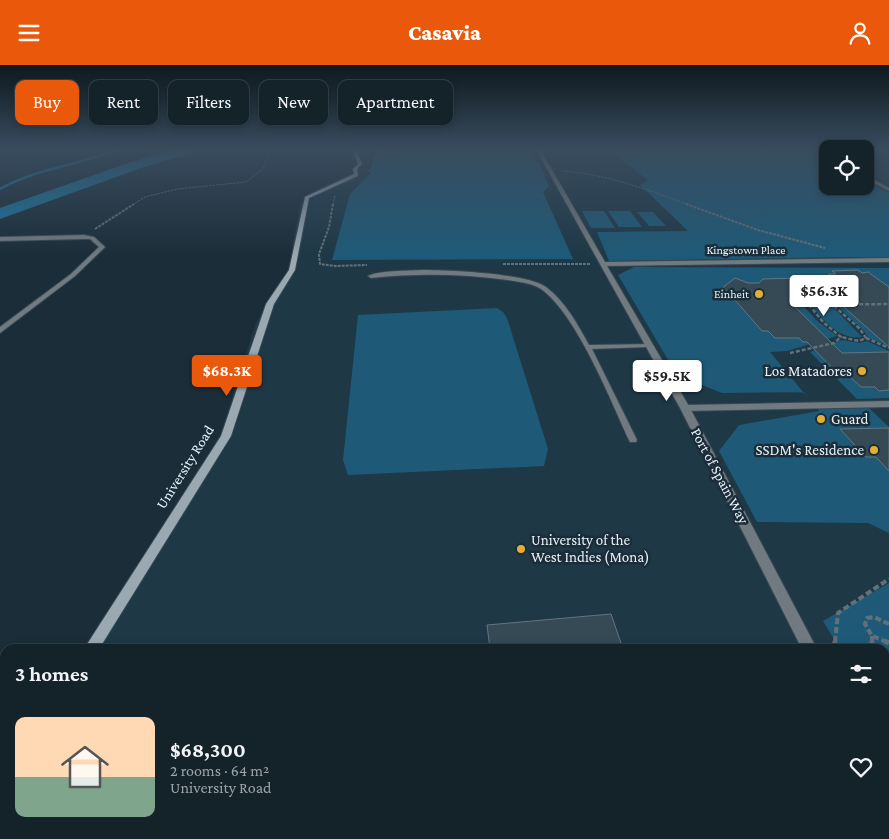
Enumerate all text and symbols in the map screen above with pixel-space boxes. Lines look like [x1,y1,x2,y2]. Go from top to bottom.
icon: menu [15,19,43,47]
icon: person [846,19,874,47]
text: Casavia [408,20,481,45]
chip: Buy [15,80,79,125]
chip: Rent [89,80,158,125]
chip: Filters [168,80,249,125]
chip: New [259,80,328,125]
chip: Apartment [338,80,453,125]
map controls [819,140,874,195]
button: locate [819,140,874,195]
street label: Kingstown Place [706,243,786,257]
pin: $56.3K [783,275,865,317]
text: $56.3K [801,282,847,299]
place label: Einheit [714,287,750,301]
marker: Einheit [753,288,765,300]
pin: $68.3K [186,355,268,397]
pin: $59.5K [626,359,708,402]
text: $68.3K [203,362,251,379]
place label: Los Matadores [764,363,852,379]
marker: Los Matadores [856,365,868,377]
text: $59.5K [644,367,690,384]
place label: Guard [831,411,868,427]
marker: Guard [815,413,827,425]
street label: University Road [153,422,218,512]
street label: Port of Spain Way [687,425,752,527]
place label: SSDM's Residence [756,442,864,458]
marker: SSDM's Residence [868,444,880,456]
place label: University of the West Indies (Mona) [531,532,650,566]
marker: University of the West Indies (Mona) [515,543,527,555]
icon: filters [847,660,875,688]
text: 3 homes [15,662,88,686]
icon: home [55,737,115,797]
text: $68,300 [170,738,246,762]
icon: heart [847,753,875,781]
text: 2 rooms · 64 m² [170,762,269,779]
text: University Road [170,779,271,796]

